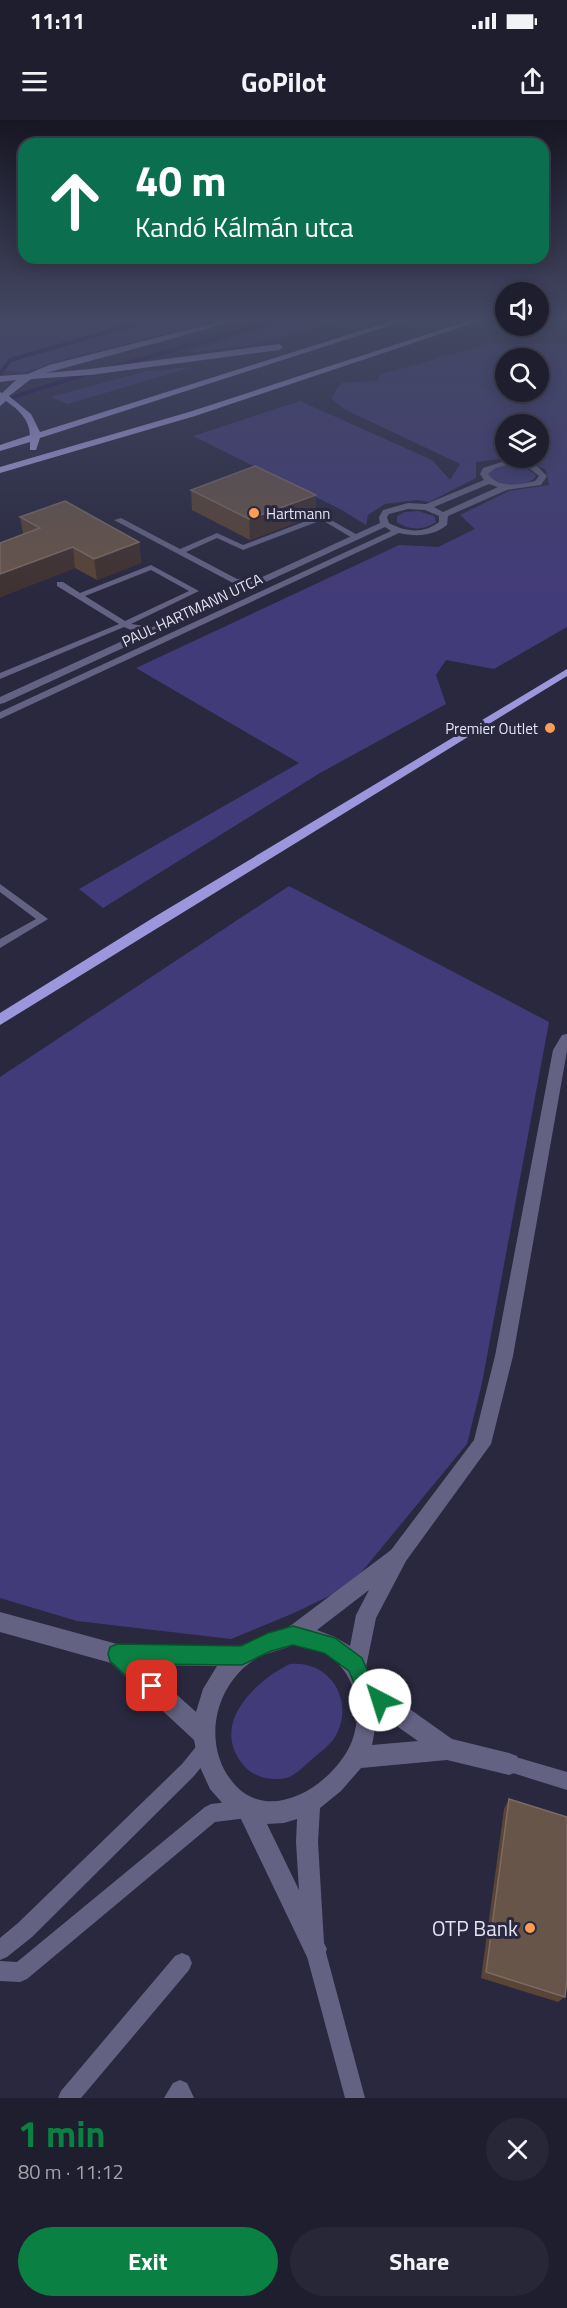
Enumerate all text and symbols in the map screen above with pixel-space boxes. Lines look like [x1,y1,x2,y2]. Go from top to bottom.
text: 11:11 [30,4,85,38]
text: GoPilot [241,61,326,102]
icon: menu [18,65,51,98]
icon: share [516,65,549,98]
text: 40 m [135,148,227,212]
icon: ahead [36,162,114,240]
text: Kandó Kálmán utca [135,206,354,247]
map controls [495,282,549,468]
button: sound [495,282,549,336]
button: search [495,348,549,402]
button: layers [495,414,549,468]
place label: Hartmann [266,502,330,525]
marker: Hartmann [247,506,261,520]
street label: PAUL HARTMANN UTCA [118,567,266,653]
place label: Premier Outlet [445,717,539,740]
marker: Premier Outlet [543,721,557,735]
pin [126,1660,177,1711]
position arrow [348,1668,412,1732]
icon: arrive [135,1669,168,1702]
place label: OTP Bank [432,1912,518,1944]
marker: OTP Bank [523,1921,537,1935]
text: 1 min [18,2106,105,2161]
button: close [486,2118,549,2181]
text: 80 m · 11:12 [18,2156,124,2187]
button: Exit [18,2227,278,2296]
button: Share [290,2227,549,2296]

